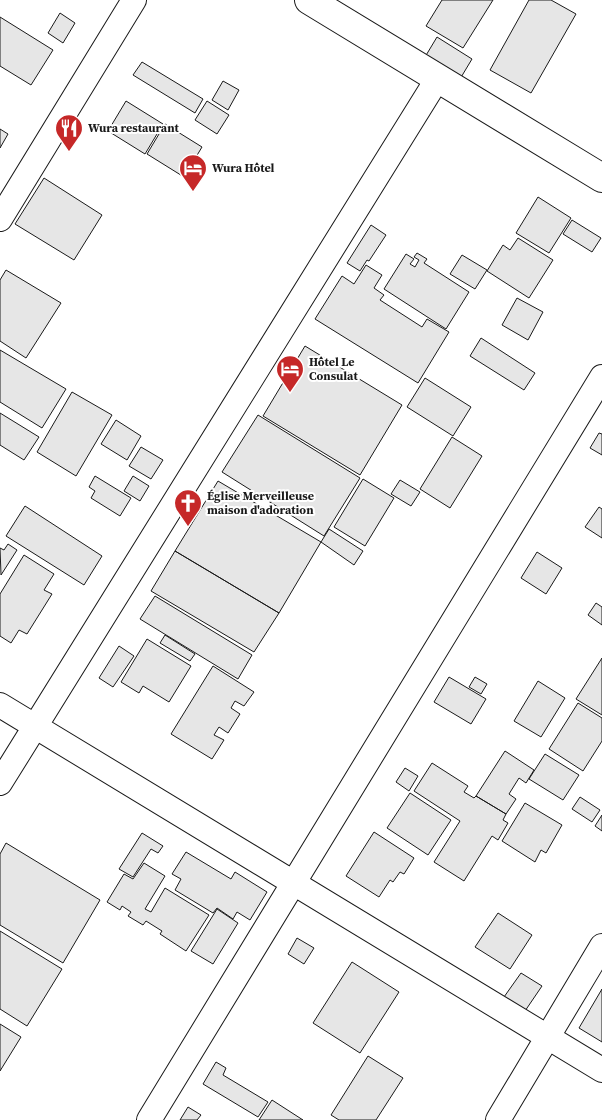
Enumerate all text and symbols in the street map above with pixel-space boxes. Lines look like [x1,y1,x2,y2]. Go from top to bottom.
restaurant icon: Wura restaurant [54,113,84,152]
place label: Wura restaurant [88,120,179,136]
hotel icon: Wura Hôtel [178,153,208,192]
place label: Wura Hôtel [212,160,274,176]
hotel icon: Hôtel Le Consulat [275,354,305,393]
place label: Hôtel Le Consulat [309,354,358,384]
church icon: Église Merveilleuse maison d'adoration [173,488,203,527]
place label: Église Merveilleuse maison d'adoration [207,488,314,518]

